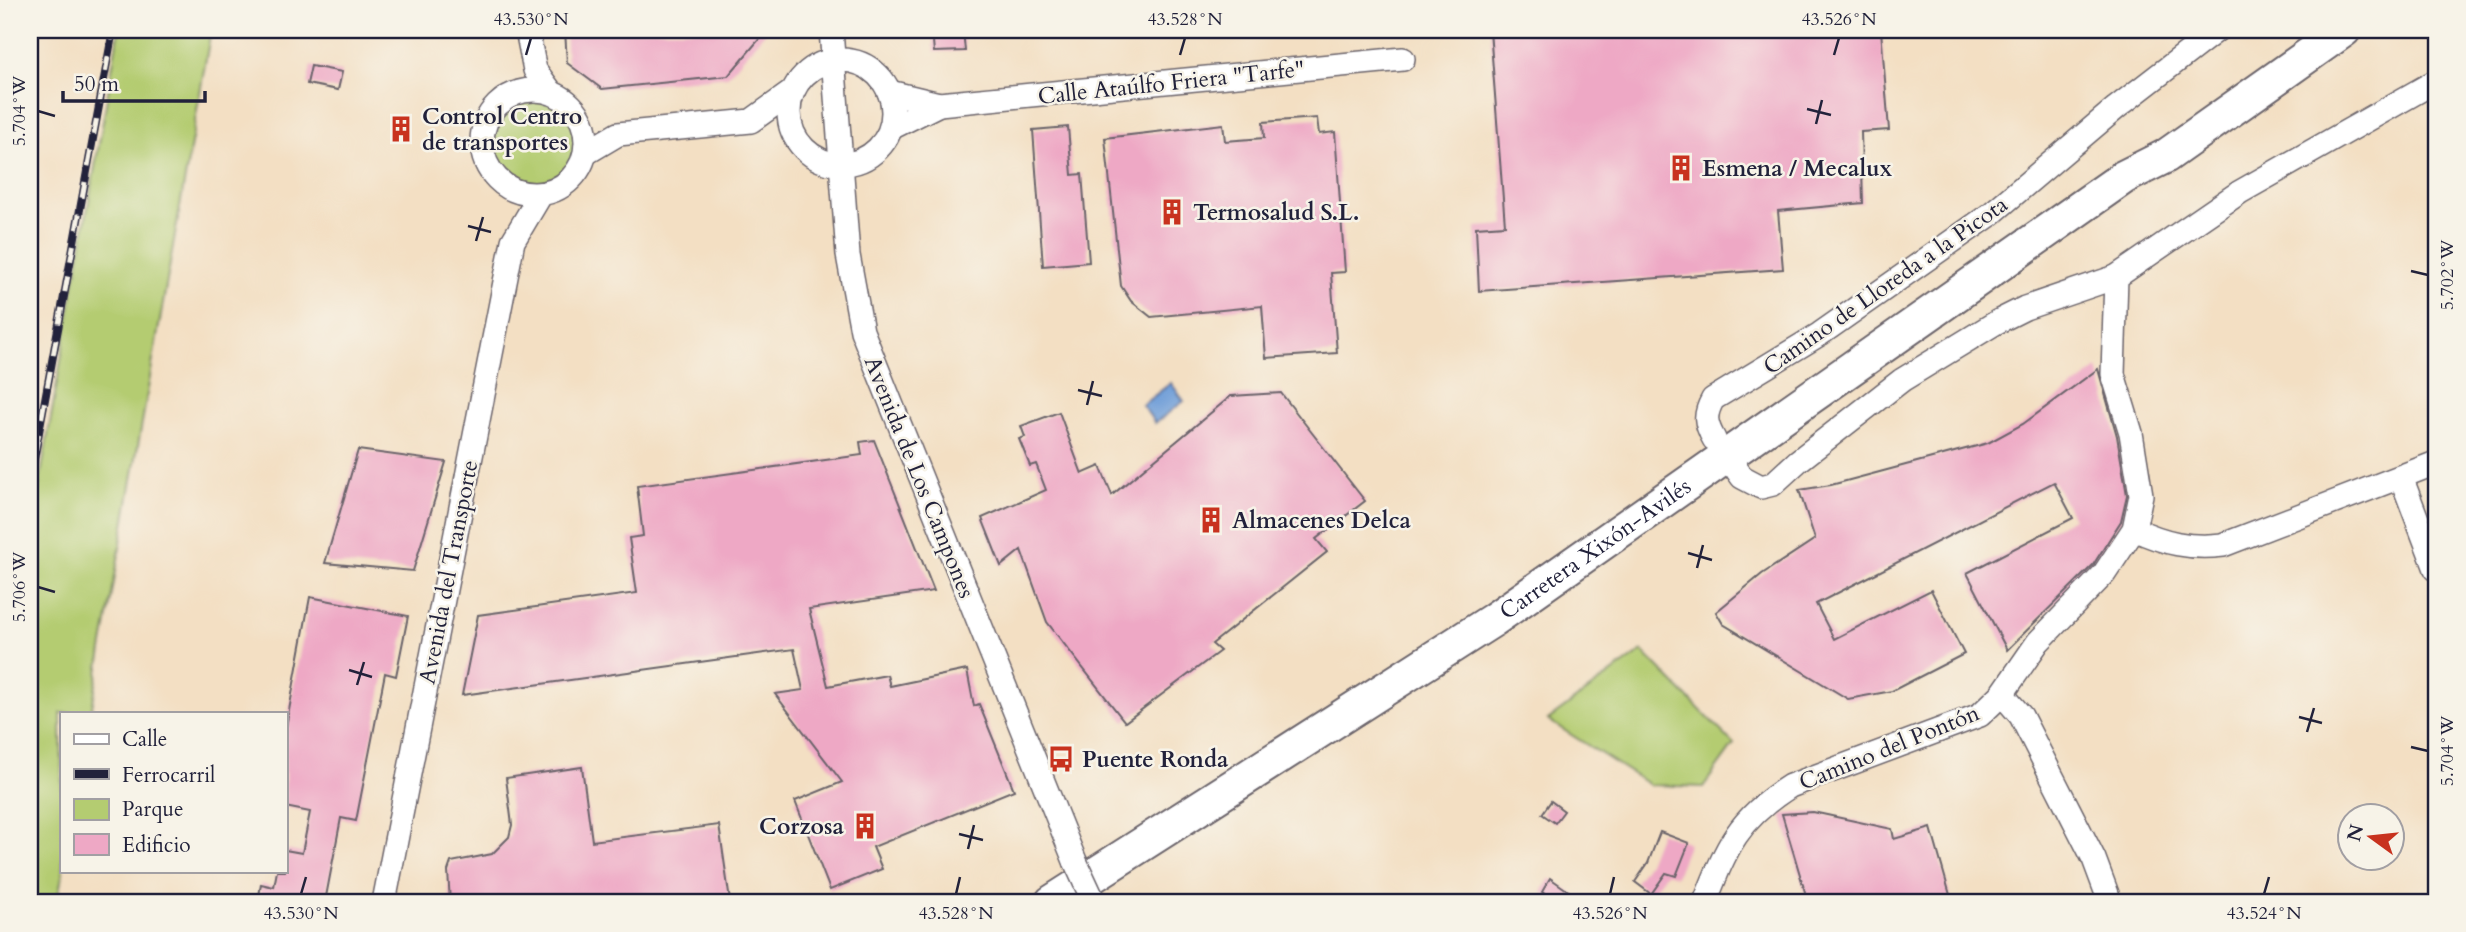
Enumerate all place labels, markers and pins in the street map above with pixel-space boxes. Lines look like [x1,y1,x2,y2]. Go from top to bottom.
place label: Control Centro de transportes [422,101,582,158]
building icon: Control Centro de transportes [386,114,416,144]
building icon: Esmena / Mecalux [1666,153,1696,183]
place label: Esmena / Mecalux [1702,153,1893,184]
building icon: Termosalud S.L. [1157,197,1187,227]
place label: Termosalud S.L. [1193,197,1359,228]
building icon: Almacenes Delca [1196,505,1226,535]
place label: Almacenes Delca [1232,505,1412,536]
bus stop icon: Puente Ronda [1046,744,1076,774]
place label: Puente Ronda [1082,744,1229,775]
place label: Corzosa [759,811,845,842]
building icon: Corzosa [850,811,880,841]

